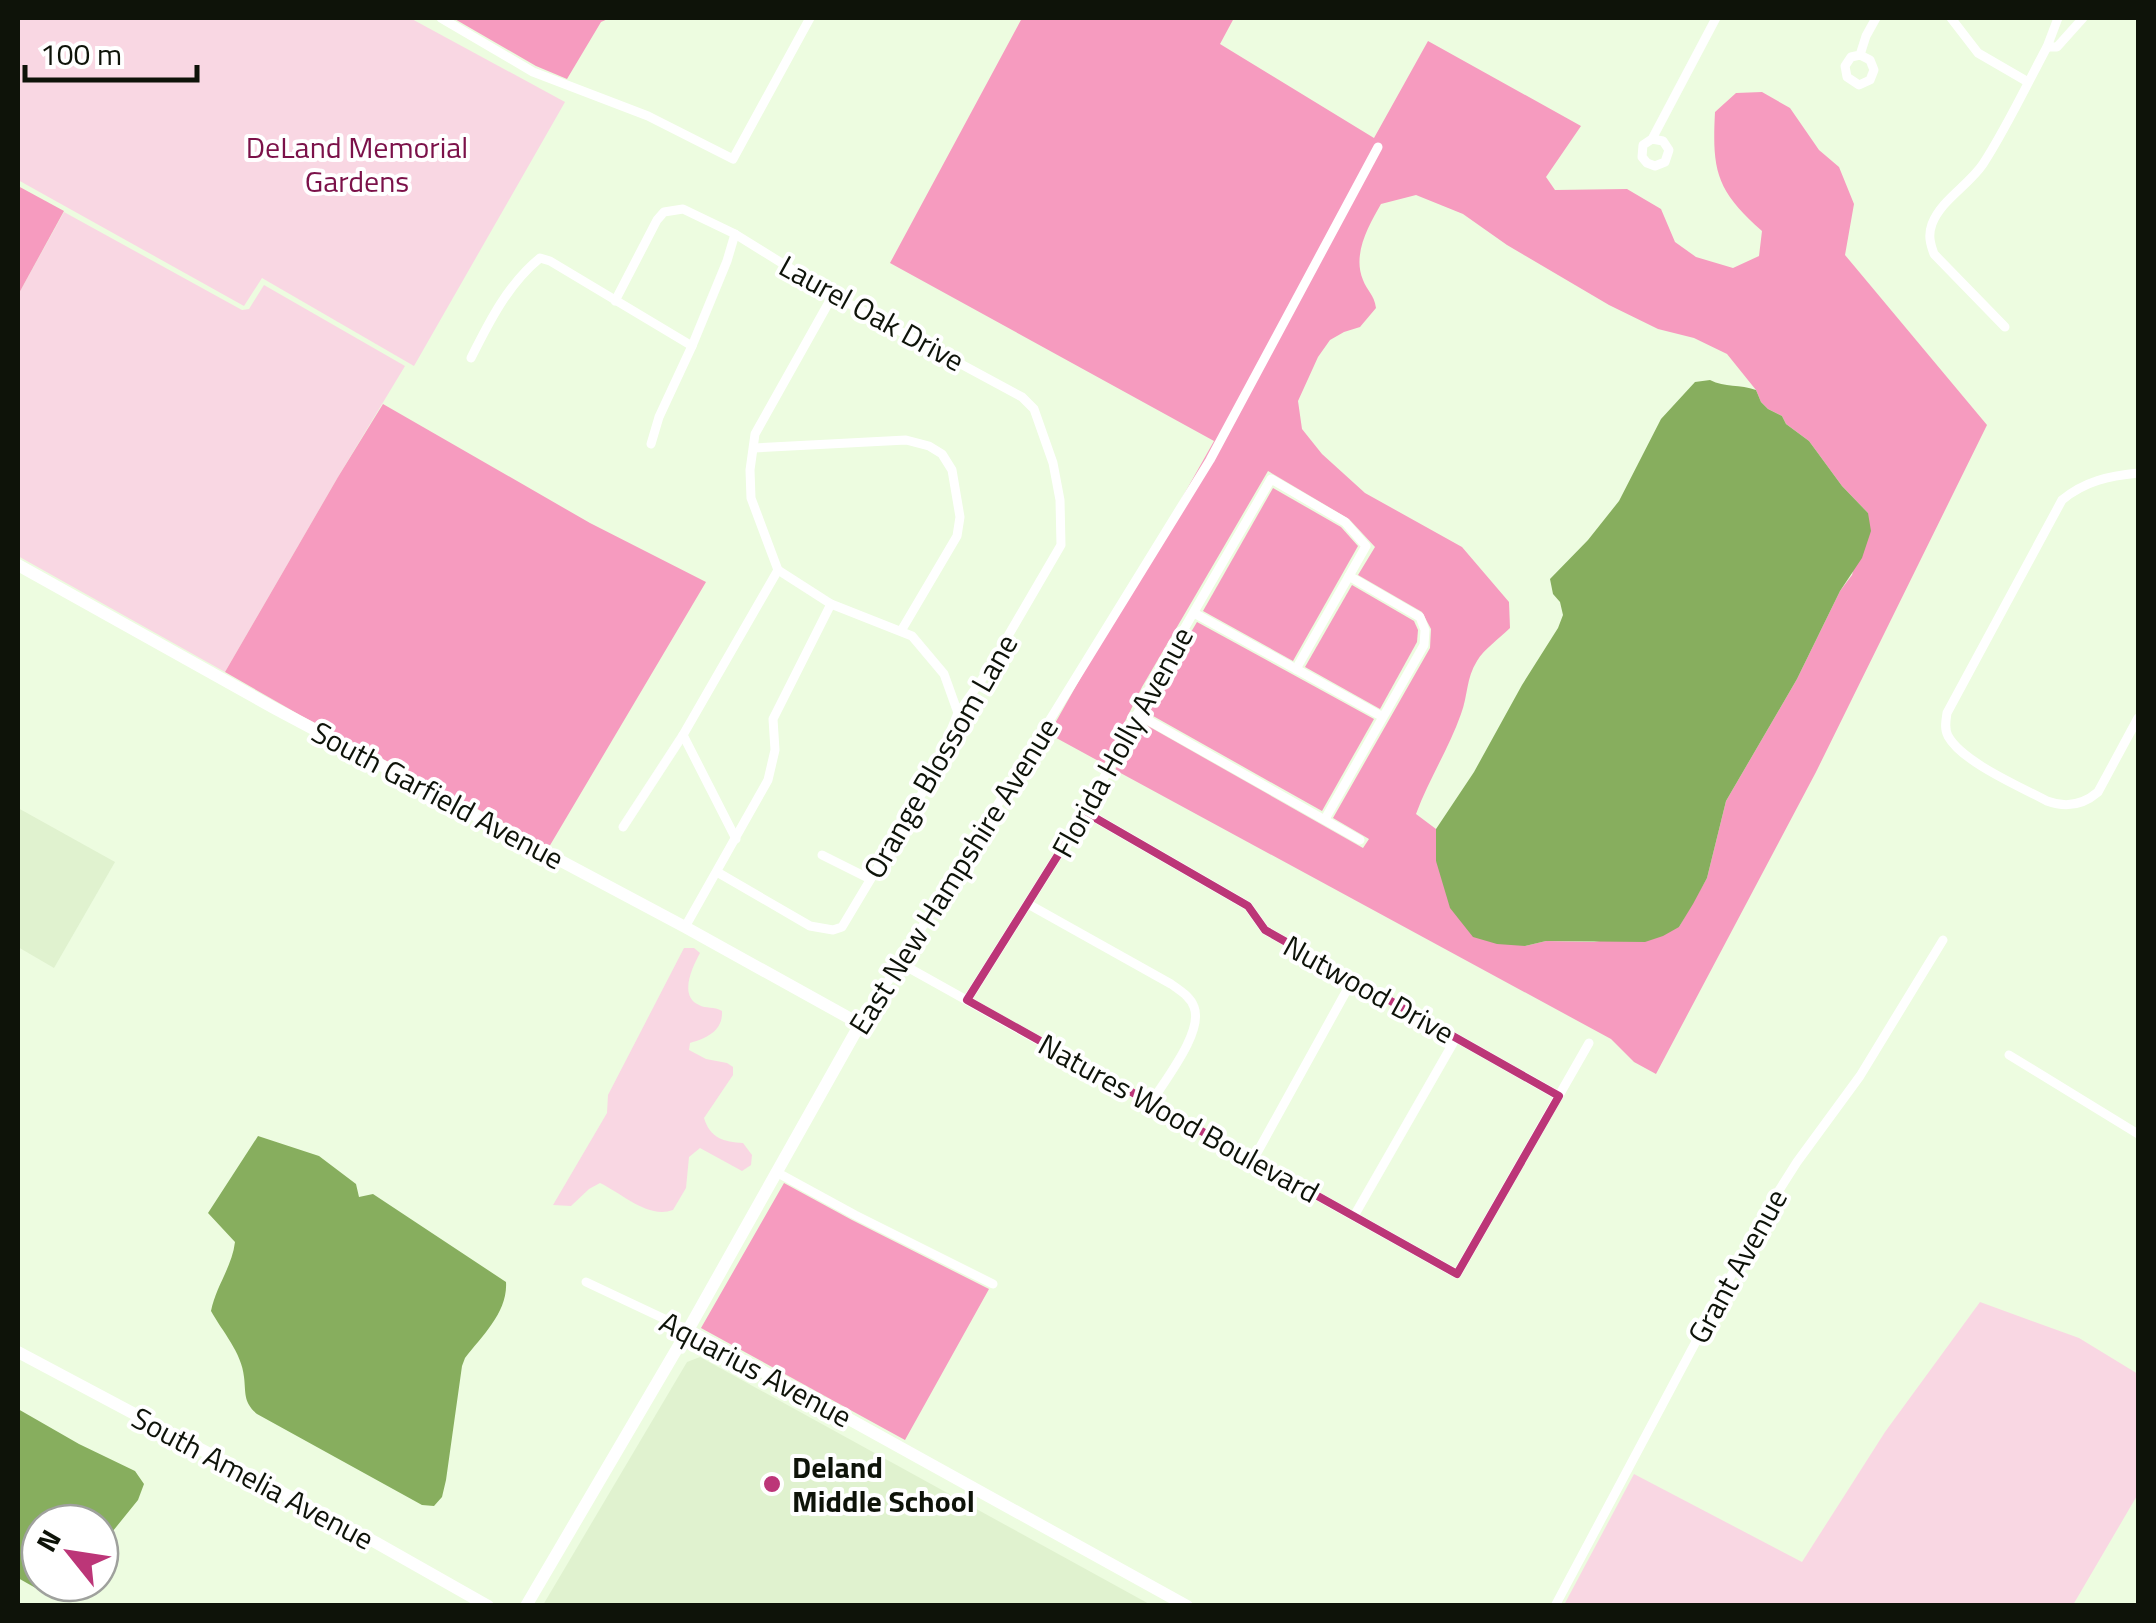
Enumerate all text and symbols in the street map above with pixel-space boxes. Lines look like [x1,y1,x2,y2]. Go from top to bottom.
scale bar [25,20,198,82]
text: 100 m [40,31,122,77]
park label: DeLand Memorial Gardens [246,124,468,204]
street label: Laurel Oak Drive [771,243,973,383]
street label: Florida Holly Avenue [1039,618,1205,866]
street label: Orange Blossom Lane [851,625,1029,887]
street label: South Garfield Avenue [304,709,572,881]
street label: East New Hampshire Avenue [837,709,1069,1043]
street label: Nutwood Drive [1275,923,1463,1055]
street label: Natures Wood Boulevard [1030,1022,1328,1214]
street label: Grant Avenue [1675,1180,1799,1352]
street label: Aquarius Avenue [652,1299,860,1439]
street label: South Amelia Avenue [124,1395,382,1561]
place label: Deland Middle School [792,1444,975,1524]
marker: Deland Middle School [761,1473,783,1495]
north arrow [20,1503,120,1603]
text: N [24,1521,71,1559]

